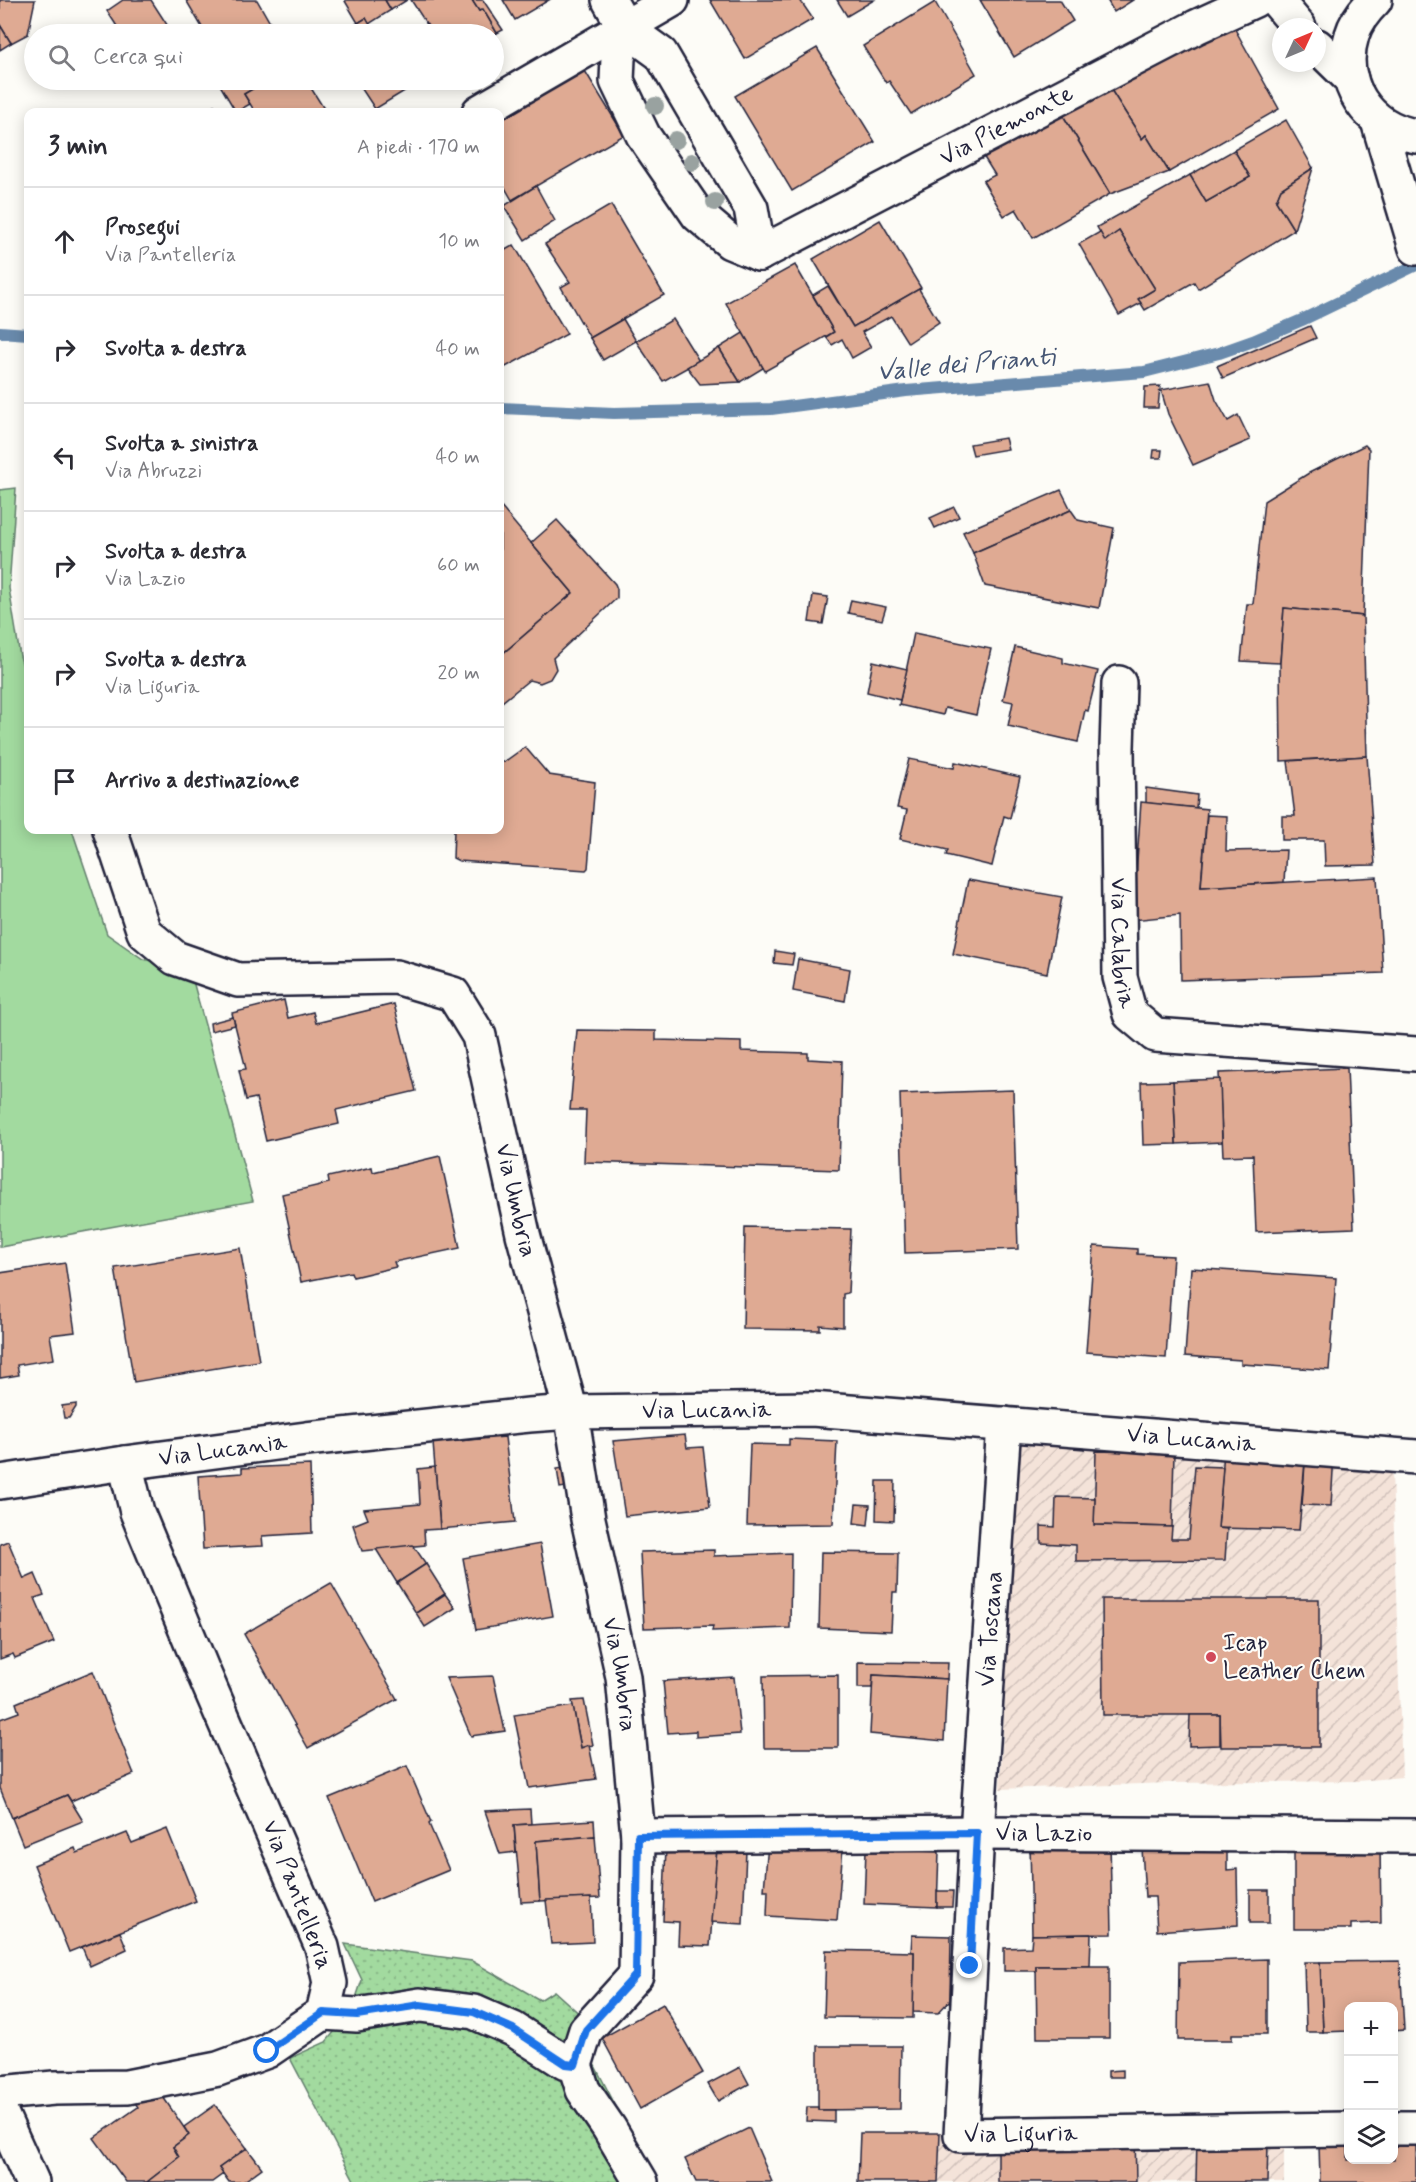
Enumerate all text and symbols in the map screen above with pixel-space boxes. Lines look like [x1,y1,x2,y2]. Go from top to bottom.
north arrow [1272,18,1326,72]
search box [24,24,504,90]
icon: search [45,41,78,74]
text: Cerca qui [93,43,183,71]
street label: Via Piemonte [934,78,1079,173]
text: 3 min [48,130,108,164]
text: A piedi · 170 m [357,134,480,161]
text: Prosegui [105,214,180,242]
icon: ahead [48,225,81,258]
text: 10 m [438,228,480,255]
text: Via Pantelleria [105,242,236,269]
icon: right [48,333,81,366]
text: Svolta a destra [105,335,247,363]
text: 40 m [436,336,480,363]
water label: Valle dei Prianti [876,340,1060,390]
text: Svolta a sinistra [105,430,259,458]
icon: left [48,441,81,474]
text: 40 m [436,444,480,471]
text: Via Abruzzi [105,458,202,485]
text: Svolta a destra [105,538,247,566]
icon: right [48,549,81,582]
text: 60 m [437,552,480,579]
text: Via Lazio [105,566,185,593]
text: Svolta a destra [105,646,247,674]
icon: right [48,657,81,690]
text: 20 m [437,660,480,687]
text: Via Liguria [105,674,200,701]
icon: arrive [48,765,81,798]
text: Arrivo a destinazione [105,767,299,795]
street label: Via Calabria [1103,877,1143,1012]
street label: Via Umbria [488,1141,544,1261]
street label: Via Lucania [642,1394,772,1427]
street label: Via Lucania [1126,1419,1258,1460]
street label: Via Lucania [157,1426,289,1474]
street label: Via Toscana [971,1570,1011,1688]
street label: Via Umbria [595,1614,644,1733]
place label: Icap Leather Chem [1223,1628,1366,1687]
marker: Icap Leather Chem [1204,1650,1218,1664]
street label: Via Pantelleria [254,1816,340,1974]
street label: Via Lazio [996,1818,1092,1849]
route end [956,1952,982,1978]
map controls [1344,2002,1398,2164]
button: + [1344,2002,1398,2056]
route start [253,2037,279,2063]
button: − [1344,2056,1398,2110]
button: layers [1344,2110,1398,2164]
street label: Via Liguria [964,2118,1078,2153]

